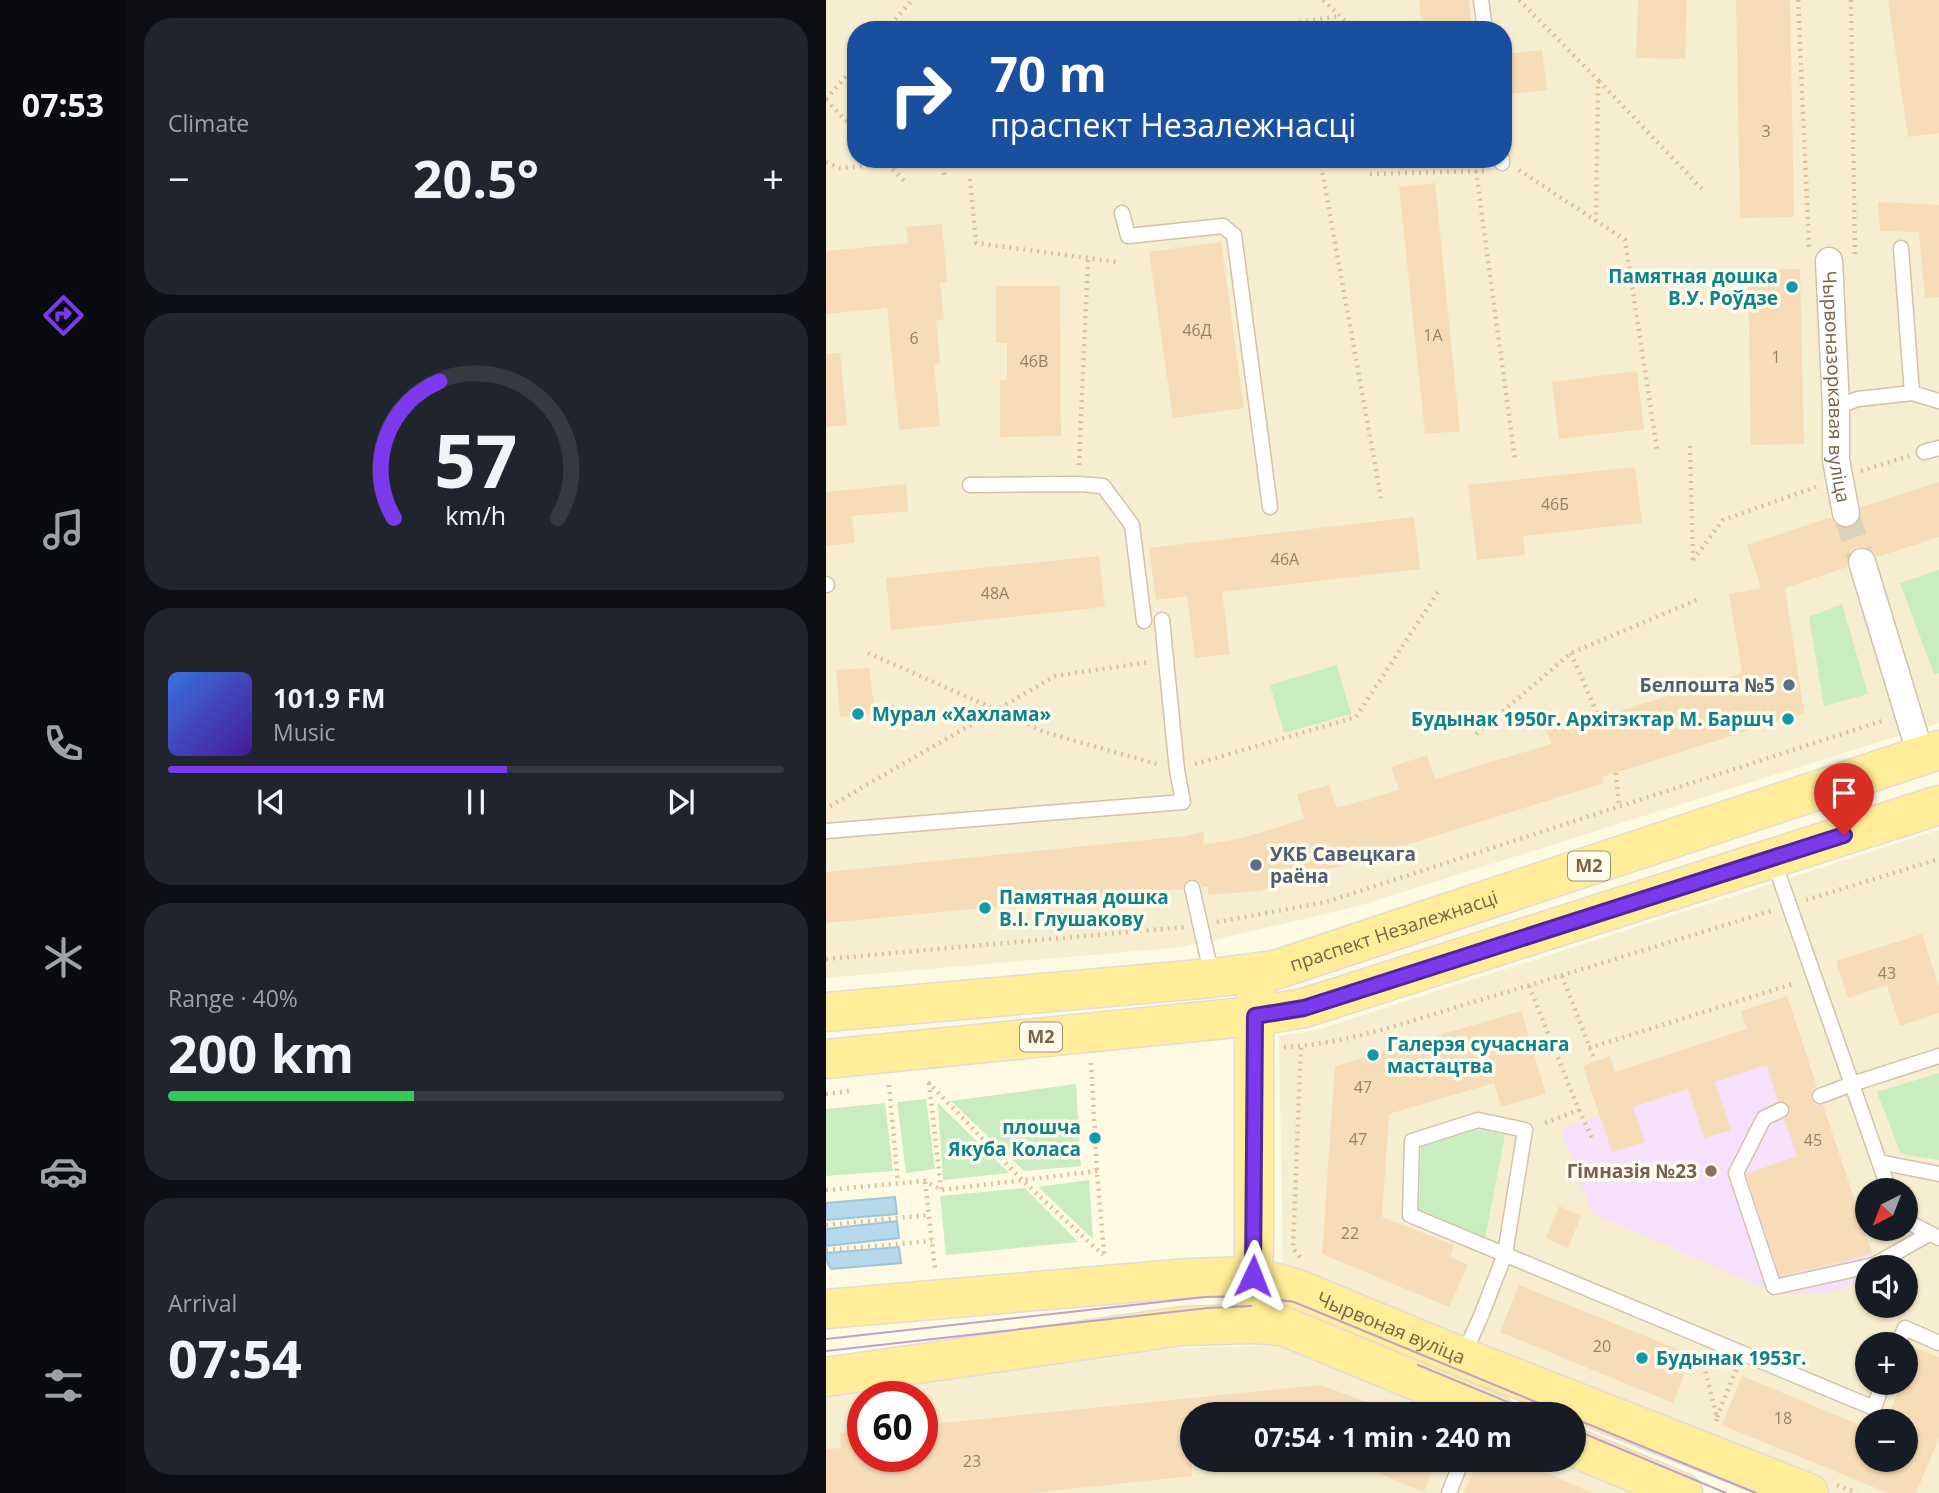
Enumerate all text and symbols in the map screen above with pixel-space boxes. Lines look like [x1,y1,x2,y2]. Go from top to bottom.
text: 70 m [990,40,1107,106]
icon: right [875,49,966,140]
text: 07:53 [22,83,104,126]
text: праспект Незалежнасці [990,103,1356,146]
text: Climate [168,107,249,139]
house number: 3 [1761,120,1771,142]
text: 20.5° [413,142,539,213]
text: − [168,152,190,204]
text: + [762,152,784,204]
place label: Памятная дошка В.У. Роўдзе [1608,263,1778,311]
street label: Чырвоназоркавая вуліца [1816,270,1857,505]
marker: Памятная дошка В.У. Роўдзе [1784,279,1800,295]
icon: directions [39,291,88,340]
house number: 46Д [1182,319,1212,341]
house number: 1А [1423,324,1444,346]
house number: 6 [909,327,919,349]
house number: 1 [1771,346,1781,368]
house number: 46В [1020,350,1048,372]
text: 57 [434,410,518,509]
house number: 46Б [1541,493,1569,515]
text: km/h [446,497,506,531]
icon: music [39,505,88,554]
house number: 46А [1271,548,1300,570]
house number: 48А [981,582,1010,604]
place label: Белпошта №5 [1640,672,1775,698]
marker: Белпошта №5 [1781,677,1797,693]
text: 101.9 FM [273,680,385,716]
place label: Мурал «Хахлама» [872,701,1051,727]
marker: Мурал «Хахлама» [850,706,866,722]
place label: Будынак 1950г. Архітэктар М. Баршч [1411,706,1774,732]
marker: Будынак 1950г. Архітэктар М. Баршч [1780,711,1796,727]
text: Music [273,716,336,748]
icon: phone [39,719,88,768]
pin [1814,763,1874,835]
icon: arrive [1825,774,1863,812]
icon: previous [252,783,290,821]
icon: pause [457,783,495,821]
icon: next [662,783,700,821]
place label: УКБ Савецкага раёна [1270,841,1416,889]
road number: М2 [1568,852,1610,880]
marker: УКБ Савецкага раёна [1248,857,1264,873]
place label: Памятная дошка В.І. Глушакову [999,884,1169,932]
street label: праспект Незалежнасці [1286,884,1501,977]
marker: Памятная дошка В.І. Глушакову [977,900,993,916]
icon: climate [39,933,88,982]
house number: 43 [1878,962,1896,984]
text: Range · 40% [168,982,298,1014]
text: 200 km [168,1017,354,1088]
road number: М2 [1020,1022,1062,1052]
place label: Галерэя сучаснага мастацтва [1387,1031,1569,1079]
marker: Галерэя сучаснага мастацтва [1365,1047,1381,1063]
house number: 47 [1354,1076,1372,1098]
place label: плошча Якуба Коласа [947,1114,1081,1162]
house number: 47 [1349,1128,1367,1150]
house number: 45 [1804,1129,1822,1151]
marker: плошча Якуба Коласа [1087,1130,1103,1146]
icon: car [39,1147,88,1196]
place label: Гімназія №23 [1567,1158,1697,1184]
marker: Гімназія №23 [1703,1163,1719,1179]
north arrow [1855,1178,1918,1241]
map controls [1855,1178,1918,1472]
house number: 22 [1341,1222,1359,1244]
position arrow [1216,1239,1290,1313]
button: sound [1855,1255,1918,1318]
street label: Чырвоная вуліца [1313,1285,1469,1370]
text: Arrival [168,1287,237,1319]
text: 07:54 [168,1322,302,1393]
button: + [1855,1332,1918,1395]
house number: 20 [1593,1335,1611,1357]
place label: Будынак 1953г. [1656,1345,1806,1371]
marker: Будынак 1953г. [1634,1350,1650,1366]
icon: filters [39,1361,88,1410]
speed limit sign: 60 [847,1381,938,1472]
house number: 18 [1774,1407,1792,1429]
button: − [1855,1409,1918,1472]
text: 07:54 · 1 min · 240 m [1254,1419,1512,1455]
house number: 23 [963,1450,981,1472]

